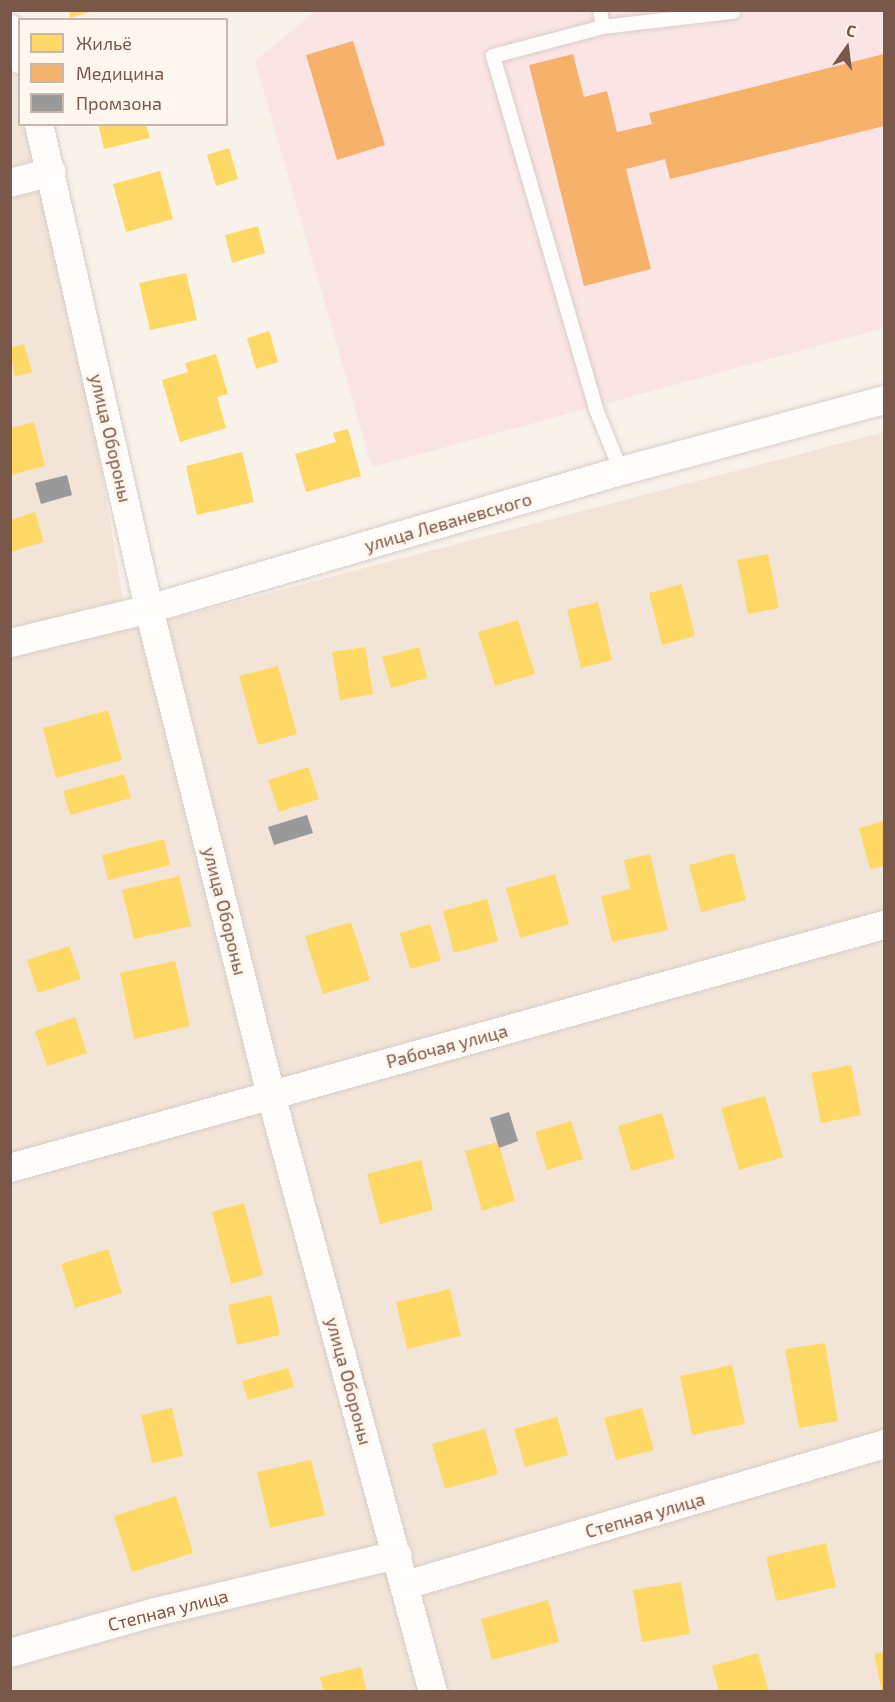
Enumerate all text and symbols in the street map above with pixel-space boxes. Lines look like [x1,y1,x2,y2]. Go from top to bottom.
legend [18,18,228,126]
north arrow [817,18,877,78]
text: С [845,20,858,40]
text: Жильё [76,32,132,54]
text: Медицина [76,62,164,84]
text: Промзона [76,92,162,114]
street label: улица Обороны [86,372,136,504]
street label: улица Леваневского [362,488,534,556]
street label: улица Обороны [199,845,251,977]
street label: Рабочая улица [384,1019,510,1073]
street label: улица Обороны [322,1315,376,1447]
street label: Степная улица [583,1488,707,1542]
street label: Степная улица [105,1585,231,1635]

